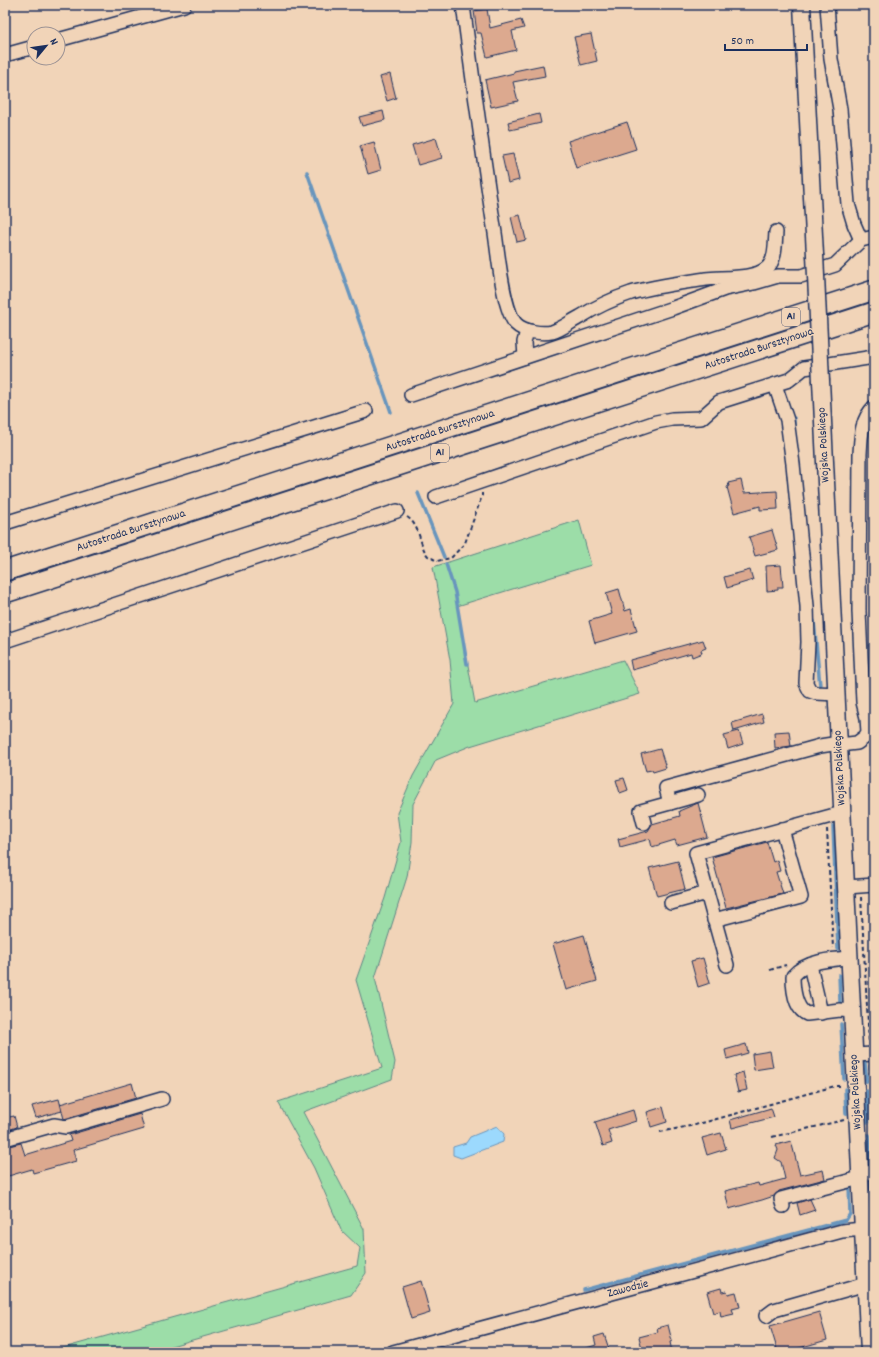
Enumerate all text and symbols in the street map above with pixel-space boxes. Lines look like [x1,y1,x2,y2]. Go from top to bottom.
north arrow [26,26,66,66]
scale bar [725,26,807,52]
text: 50 m [731,33,754,50]
text: N [45,36,62,49]
road number: A1 [782,308,800,326]
street label: Autostrada Bursztynowa [702,323,816,375]
street label: Autostrada Bursztynowa [383,405,497,457]
street label: Wojska Polskiego [814,407,834,483]
road number: A1 [431,444,449,462]
street label: Autostrada Bursztynowa [74,505,188,557]
street label: Wojska Polskiego [830,730,850,806]
street label: Wojska Polskiego [846,1054,866,1130]
street label: Zawodzie [606,1275,650,1303]

